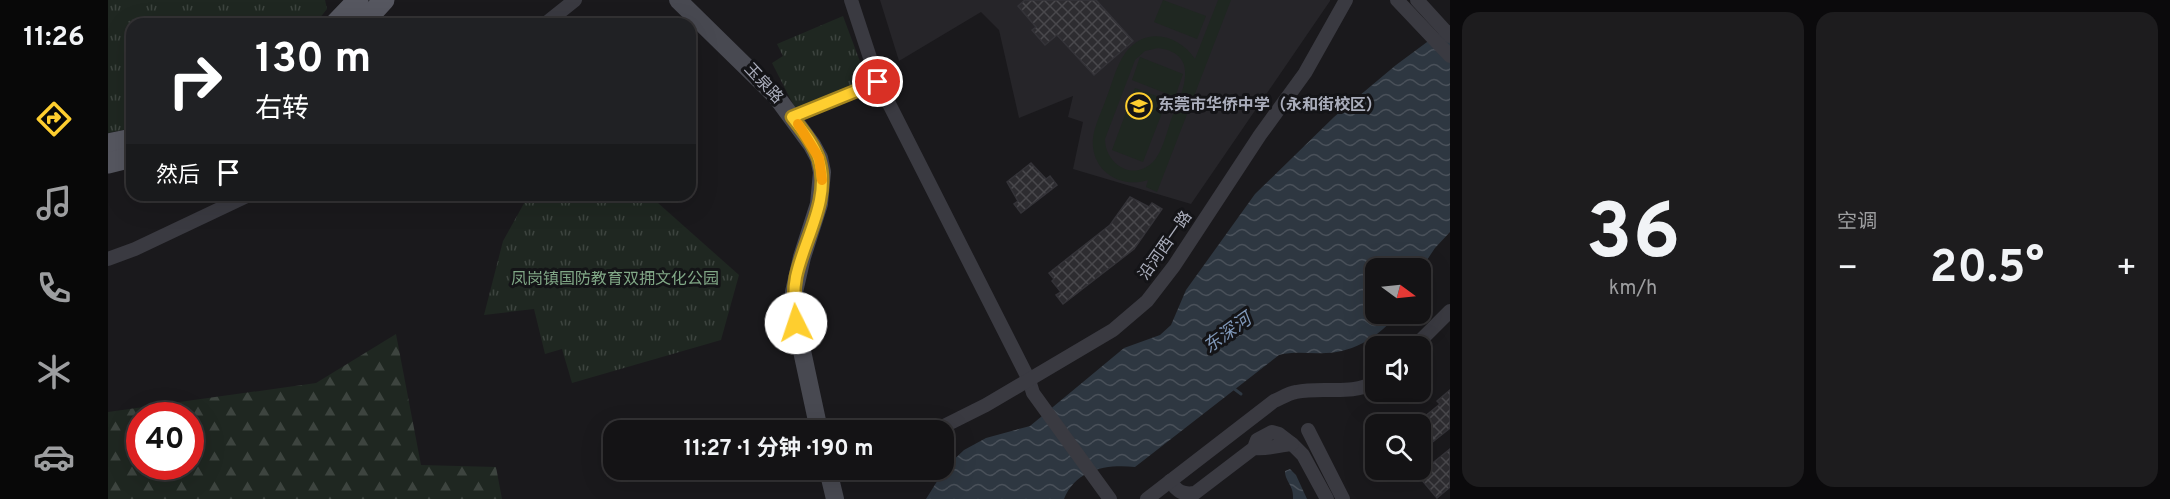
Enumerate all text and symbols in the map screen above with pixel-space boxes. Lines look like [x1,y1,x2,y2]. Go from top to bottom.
text: 11:26 [23,21,85,55]
text: 130 m [255,34,371,87]
icon: right [156,42,234,120]
pin [852,56,903,107]
street label: 玉泉路 [739,60,787,108]
icon: arrive [861,65,894,98]
school or university icon: 东莞市华侨中学（永和街校区） [1124,91,1154,121]
text: 右转 [255,93,309,127]
place label: 东莞市华侨中学（永和街校区） [1158,95,1382,116]
icon: directions [33,98,75,140]
icon: arrive [212,156,245,189]
text: 然后 [156,163,200,190]
icon: music [33,182,75,224]
text: 36 [1586,187,1680,286]
street label: 沿河西一路 [1135,207,1197,285]
text: 空调 [1837,210,1877,236]
text: 20.5° [1930,241,2044,298]
text: − [1837,249,1858,291]
text: + [2116,249,2137,291]
north arrow [1365,258,1431,324]
map controls [1365,258,1431,480]
icon: phone [33,267,75,309]
park label: 凤岗镇国防教育双拥文化公园 [511,270,719,290]
text: km/h [1609,276,1657,302]
position arrow [764,291,828,355]
water label: 东深河 [1199,307,1259,359]
button: sound [1365,336,1431,402]
icon: climate [33,351,75,393]
speed limit sign: 40 [126,402,204,480]
button: search [1365,414,1431,480]
icon: car [33,436,75,478]
text: 11:27 · 1 分钟 · 190 m [684,436,873,463]

